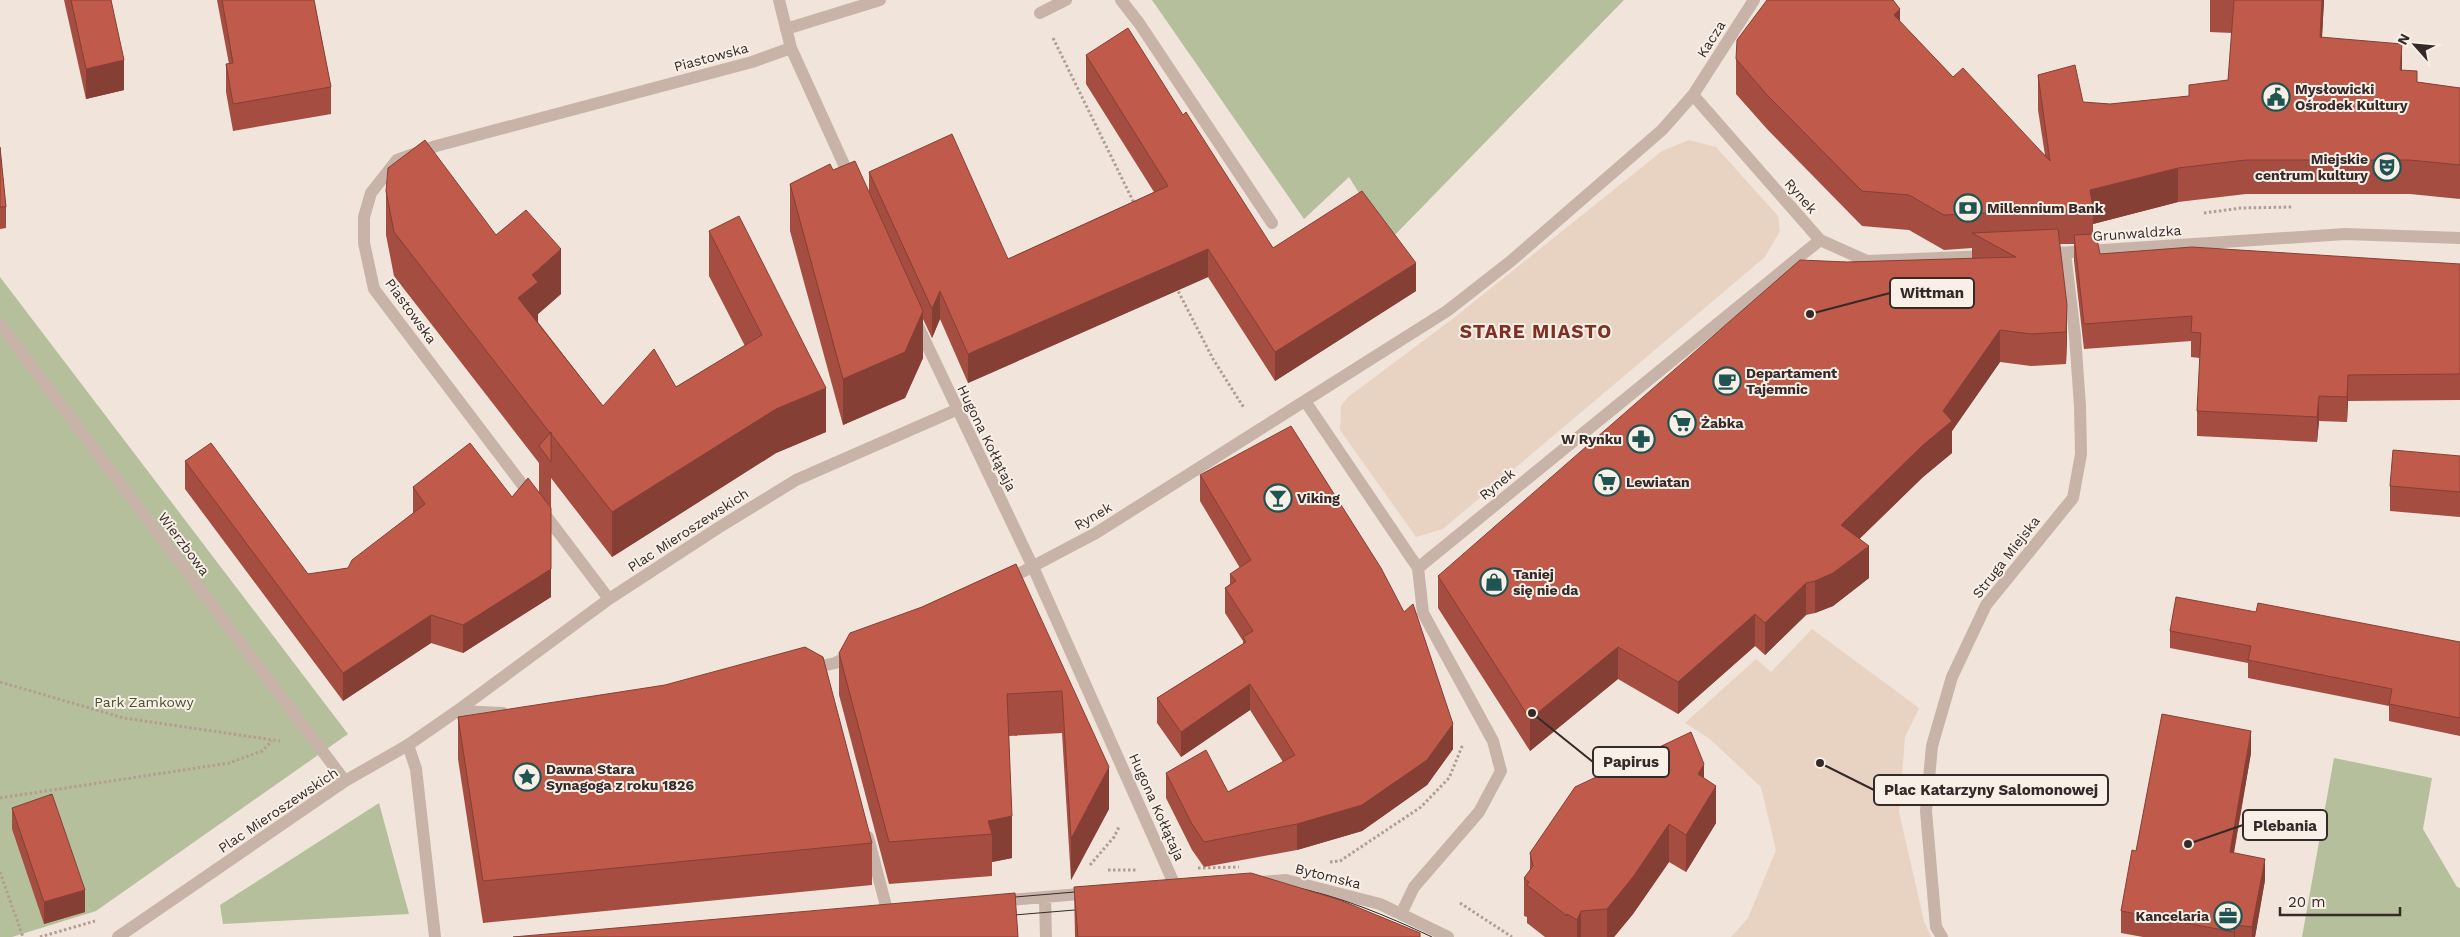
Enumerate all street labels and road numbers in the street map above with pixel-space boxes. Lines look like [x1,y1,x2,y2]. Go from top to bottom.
street label: Kacza [1694,18,1728,60]
street label: Piastowska [672,39,750,75]
street label: Rynek [1782,175,1820,217]
street label: Grunwaldzka [2092,222,2182,244]
street label: Piastowska [382,275,440,347]
street label: Hugona Kołłątaja [954,382,1020,494]
street label: Rynek [1476,465,1518,503]
street label: Plac Mieroszewskich [625,485,751,575]
street label: Rynek [1071,499,1115,533]
street label: Wierzbowa [155,509,213,579]
street label: Struga Miejska [1969,513,2043,601]
street label: Hugona Kołłątaja [1126,751,1188,863]
street label: Plac Mieroszewskich [215,764,341,856]
street label: Bytomska [1294,860,1363,892]

